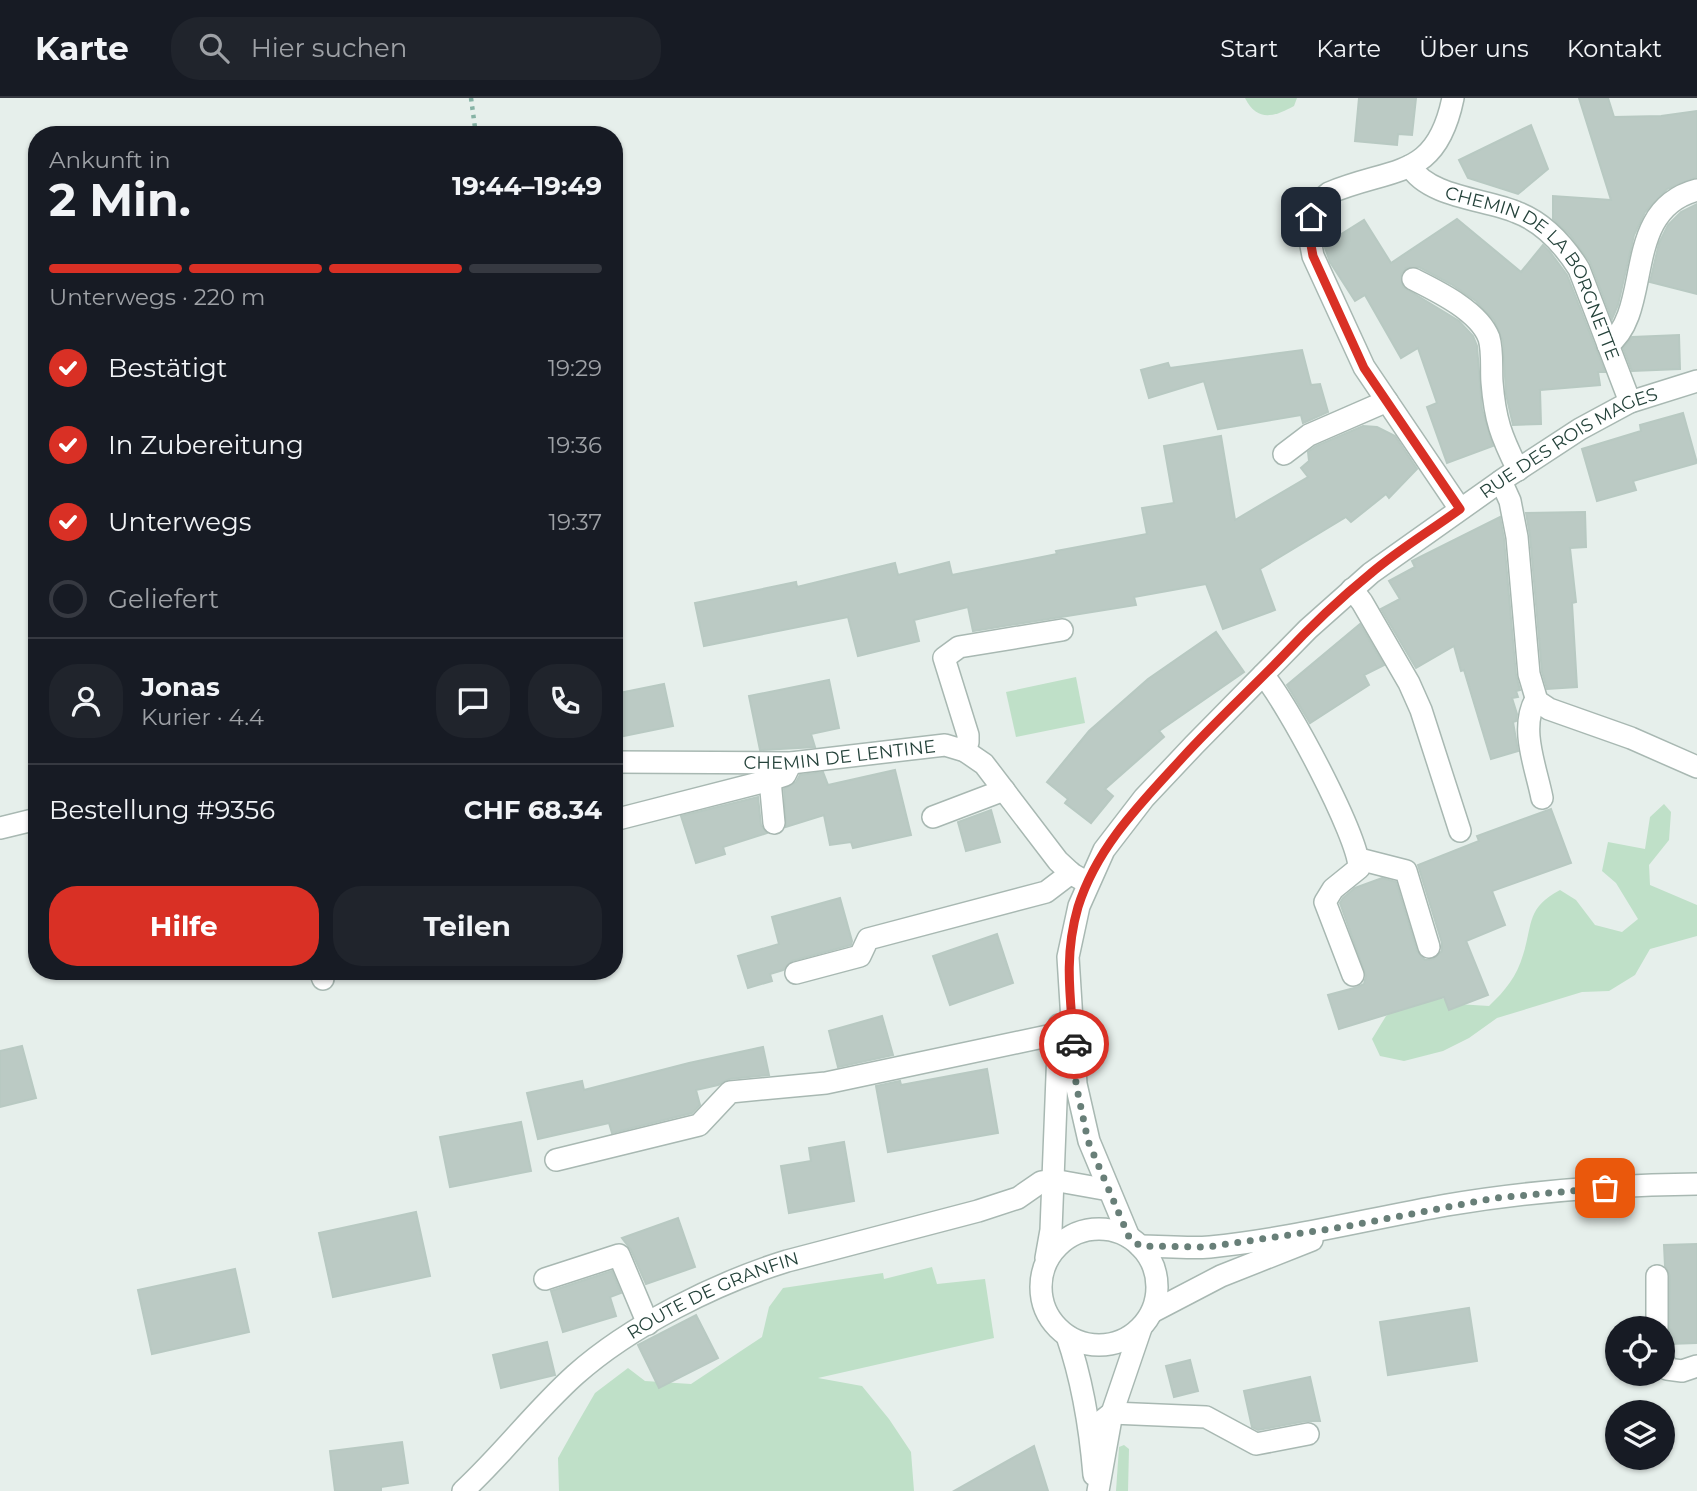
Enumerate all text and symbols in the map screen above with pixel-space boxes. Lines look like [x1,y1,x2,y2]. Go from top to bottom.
search box [171,17,661,80]
text: Karte [35,28,129,68]
icon: search [195,29,233,67]
text: Hier suchen [251,32,407,64]
text: Start [1220,34,1278,63]
text: Karte [1316,34,1381,63]
text: Über uns [1419,34,1529,63]
text: Kontakt [1567,34,1662,63]
text: Ankunft in [49,146,170,174]
text: 19:44–19:49 [452,170,602,202]
text: 2 Min. [49,171,191,228]
street label: CHEMIN DE LA BORGNETTE [1442,181,1624,363]
pin [1281,187,1341,247]
icon: home [1292,198,1330,236]
text: Unterwegs · 220 m [49,283,265,311]
icon: check [49,349,87,387]
text: Bestätigt [108,352,227,384]
text: 19:29 [548,354,602,382]
street label: RUE DES ROIS MAGES [1475,383,1660,503]
icon: check [49,426,87,464]
text: In Zubereitung [108,429,304,461]
text: 19:36 [548,431,602,459]
icon: check [49,503,87,541]
text: Unterwegs [108,506,251,538]
text: 19:37 [549,508,602,536]
text: Geliefert [108,583,219,615]
button: person [49,664,123,738]
button: chat [436,664,510,738]
button: phone [528,664,602,738]
text: Jonas [141,671,220,703]
text: Kurier · 4.4 [141,703,264,731]
street label: CHEMIN DE LENTINE [744,735,937,775]
text: Bestellung #9356 [49,794,275,826]
text: CHF 68.34 [464,794,602,826]
button: Hilfe [49,886,319,966]
button: Teilen [333,886,602,966]
courier [1039,1009,1109,1079]
icon: car [1055,1025,1093,1063]
pin [1575,1158,1635,1218]
icon: bag [1586,1169,1624,1207]
street label: ROUTE DE GRANFIN [623,1247,801,1344]
map controls [1605,1316,1675,1470]
button: locate [1605,1316,1675,1386]
button: layers [1605,1400,1675,1470]

